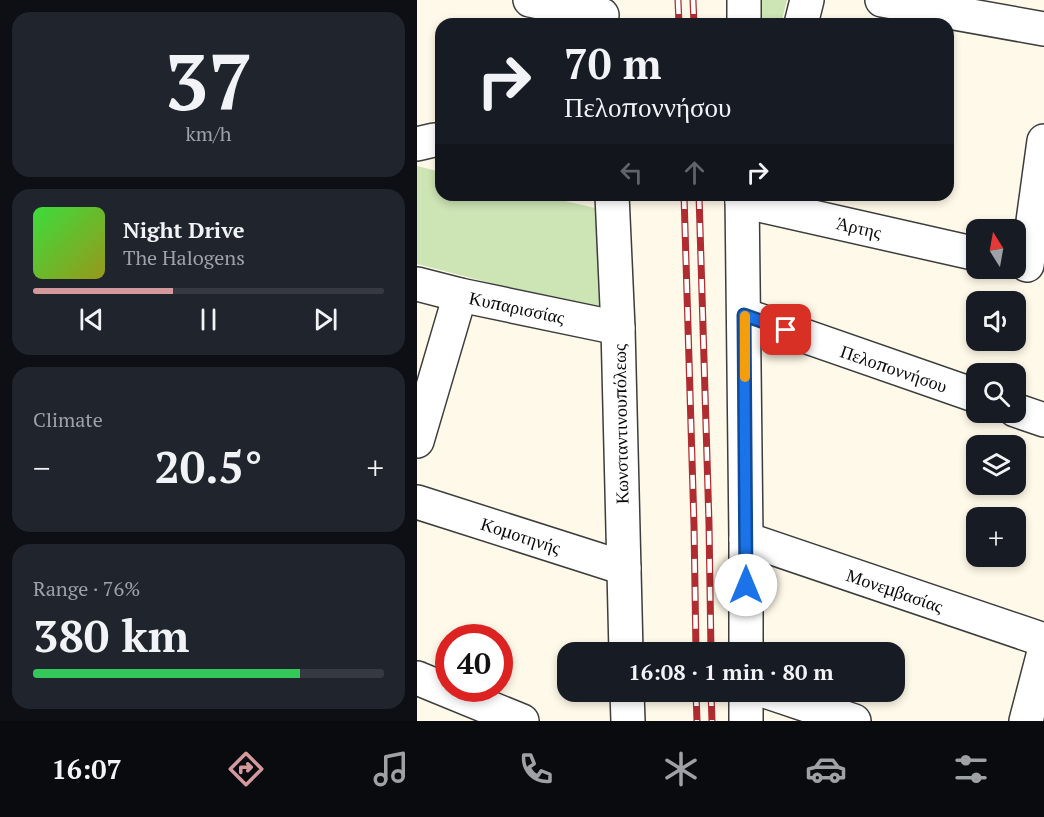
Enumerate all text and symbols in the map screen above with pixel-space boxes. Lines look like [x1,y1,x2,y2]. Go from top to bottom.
text: 37 [164,29,253,132]
text: 70 m [564,35,662,91]
icon: right [465,42,543,120]
text: Πελοποννήσου [564,89,732,125]
text: km/h [185,120,232,147]
icon: left [615,156,648,189]
icon: ahead [678,156,711,189]
icon: right [741,156,774,189]
street label: Άρτης [834,210,884,244]
text: Night Drive [123,215,245,244]
north arrow [966,219,1026,279]
map controls [966,219,1026,567]
text: The Halogens [123,244,245,271]
street label: Κυπαρισσίας [467,285,567,329]
button: sound [966,291,1026,351]
icon: previous [75,303,108,336]
icon: pause [192,303,225,336]
icon: next [309,303,342,336]
pin [760,304,811,355]
icon: arrive [769,313,802,346]
street label: Πελοποννήσου [837,338,951,398]
street label: Κωνσταντινουπόλεως [607,344,633,504]
button: search [966,363,1026,423]
text: Climate [33,406,103,433]
button: layers [966,435,1026,495]
text: 20.5° [154,436,263,496]
text: − [33,446,51,489]
text: + [366,446,384,489]
button: + [966,507,1026,567]
street label: Κομοτηνής [478,511,564,559]
position arrow [714,553,778,617]
street label: Μονεμβασίας [843,562,947,618]
text: Range · 76% [33,575,140,602]
text: 380 km [33,605,189,665]
speed limit sign: 40 [435,624,513,702]
text: 16:08 · 1 min · 80 m [628,657,834,686]
icon: directions [225,748,267,790]
icon: music [370,748,412,790]
icon: phone [515,748,557,790]
icon: climate [660,748,702,790]
icon: car [805,748,847,790]
icon: filters [950,748,992,790]
text: 16:07 [52,751,122,787]

